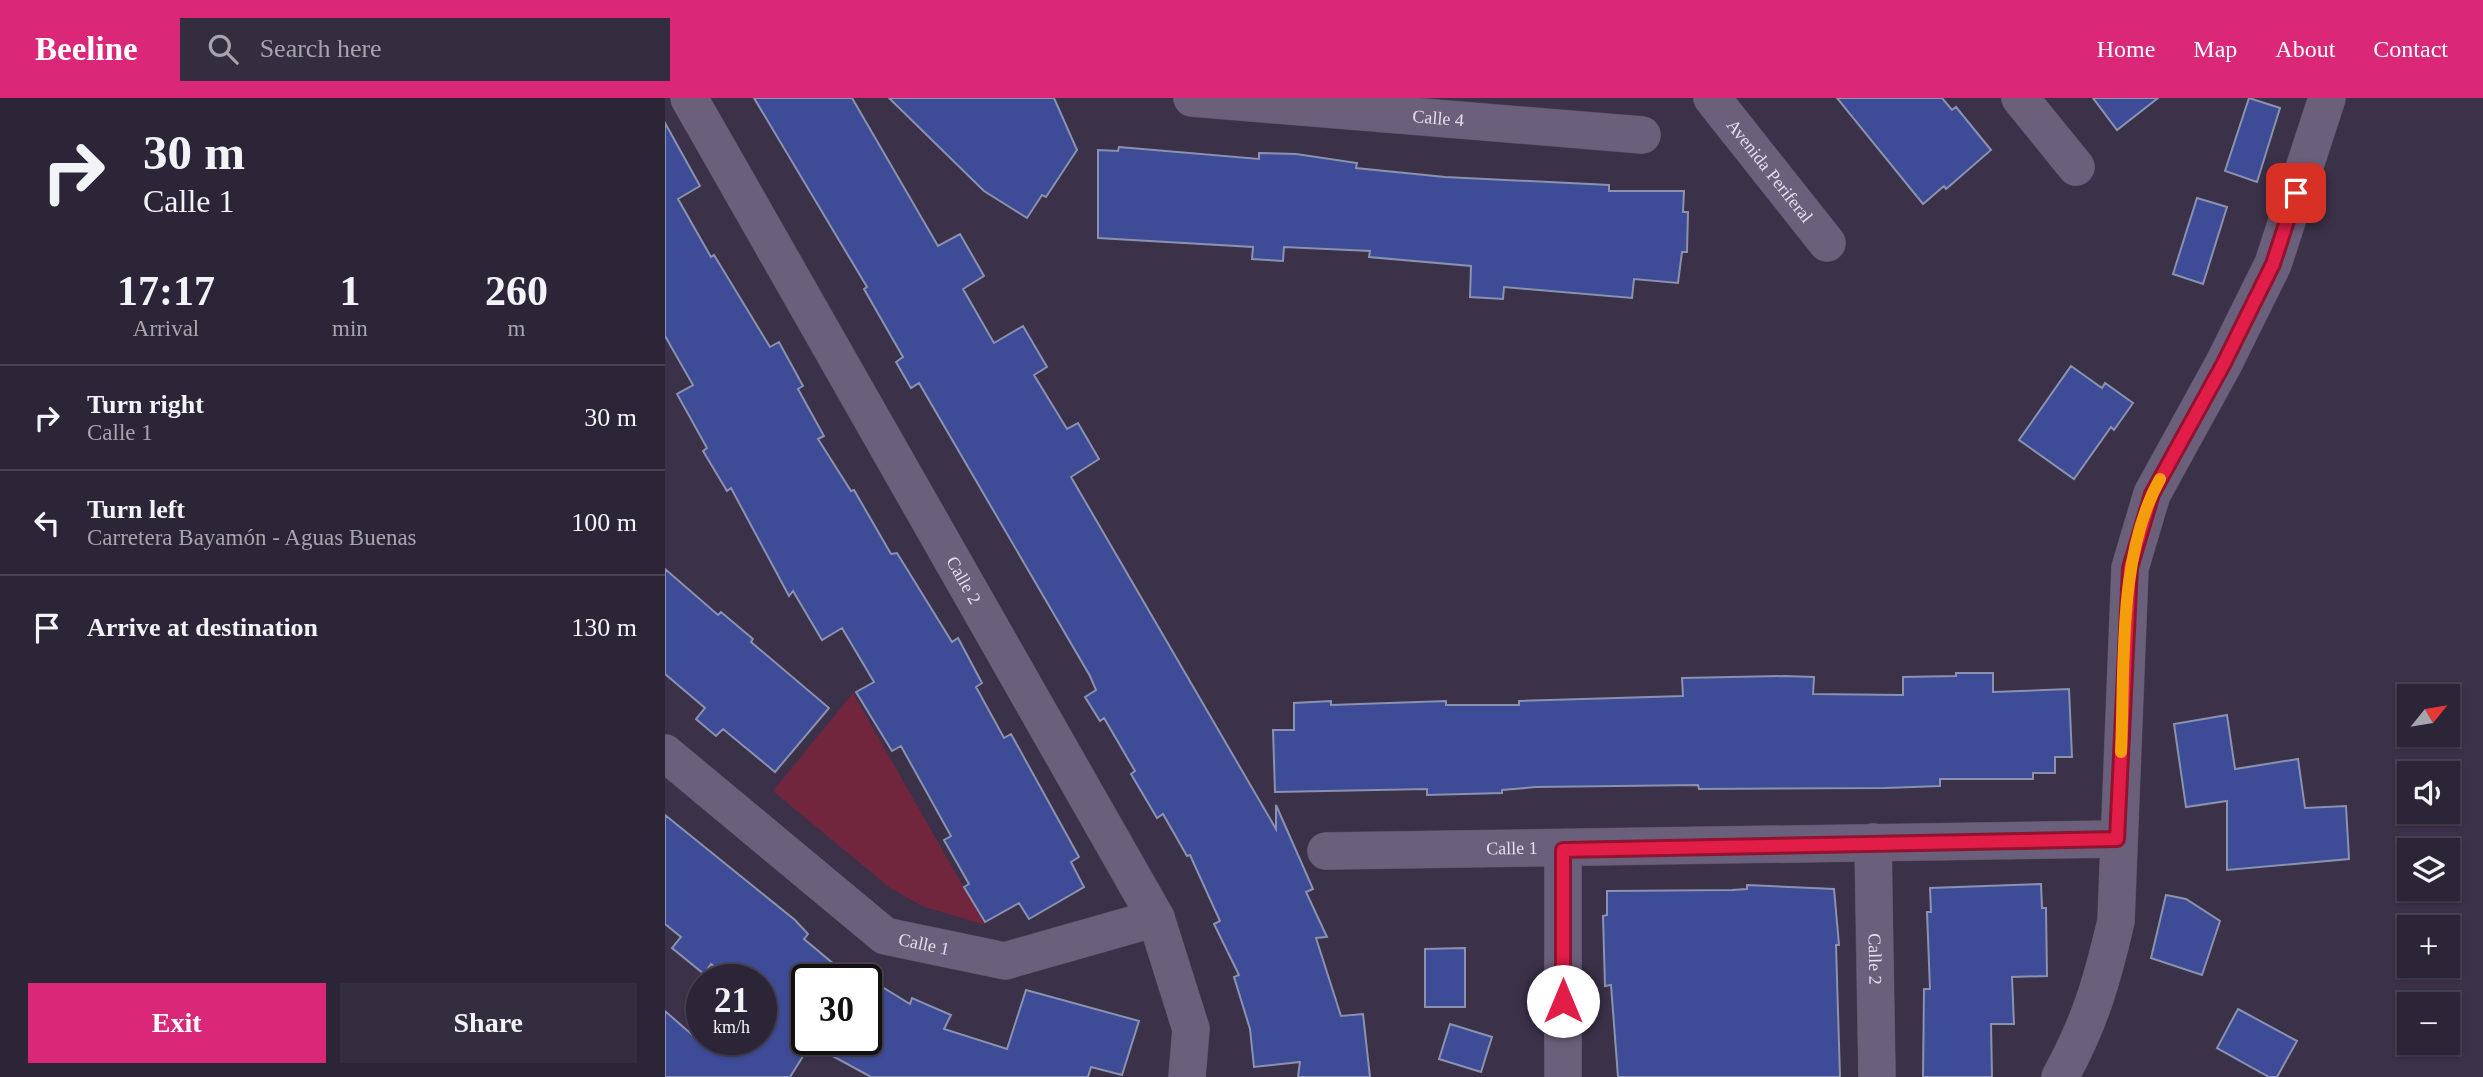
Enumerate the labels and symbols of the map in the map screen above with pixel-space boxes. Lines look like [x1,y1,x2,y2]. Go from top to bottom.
street label: Calle 4 [1412,106,1465,130]
street label: Avenida Periferal [1723,115,1817,227]
pin [2266,163,2326,223]
street label: Calle 2 [942,553,985,608]
north arrow [2397,684,2461,747]
street label: Calle 1 [1486,838,1538,859]
street label: Calle 1 [897,929,951,959]
street label: Calle 2 [1865,933,1885,985]
speed limit sign: 30 [791,964,882,1055]
position arrow [1526,964,1600,1038]

